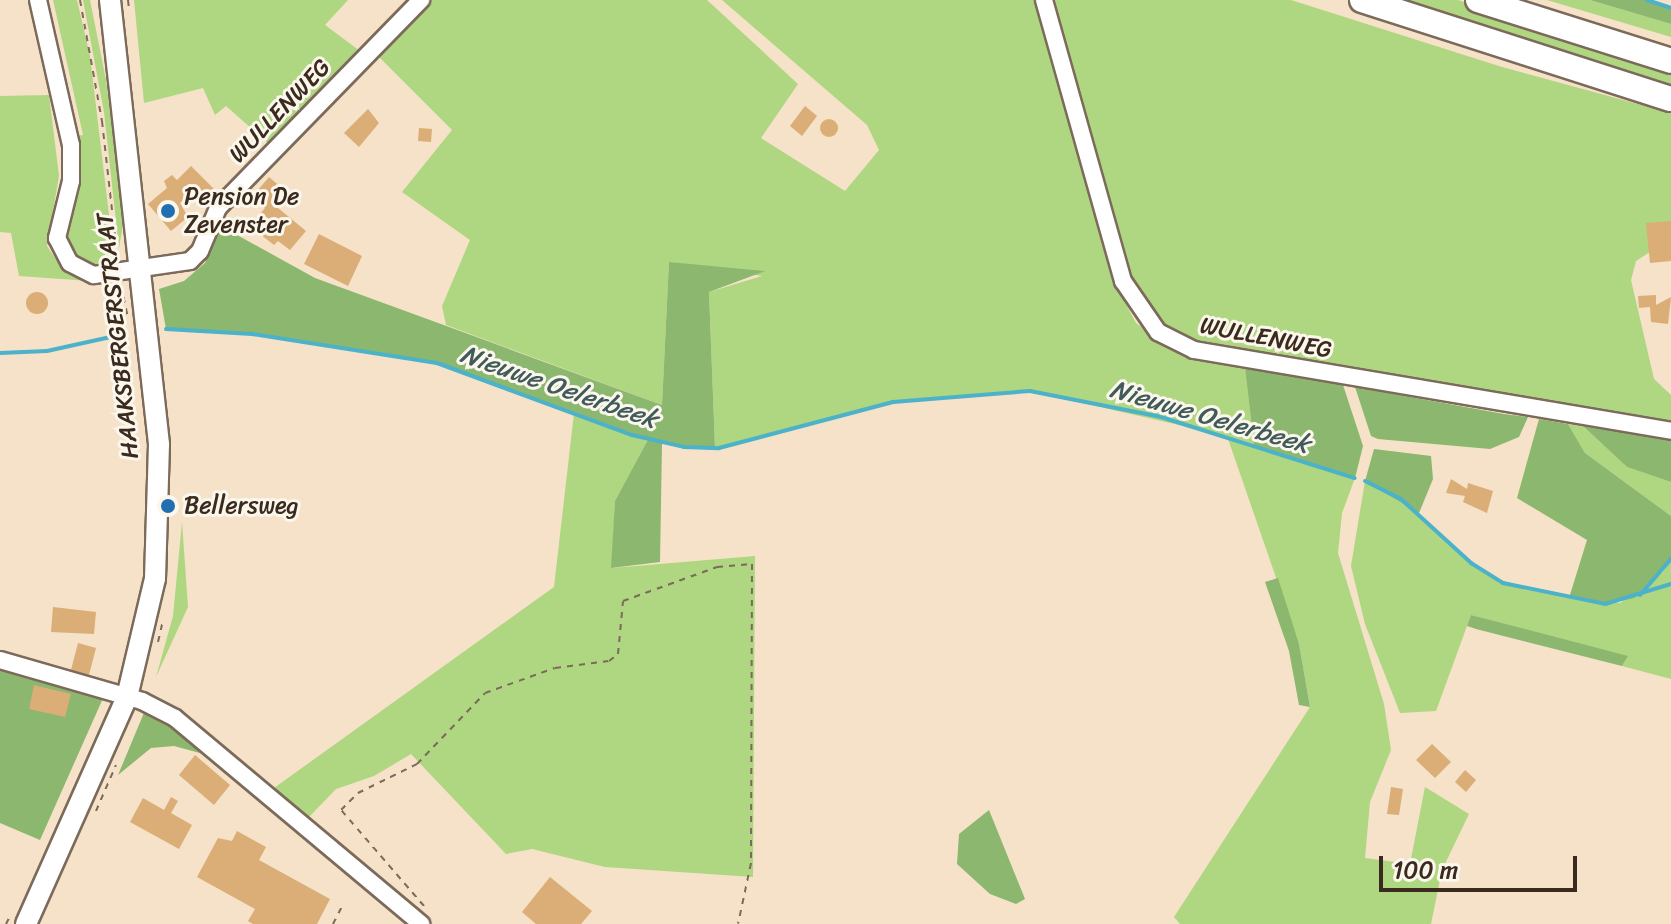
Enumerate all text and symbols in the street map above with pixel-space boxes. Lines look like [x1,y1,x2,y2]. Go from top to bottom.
street label: WULLENWEG [223,53,337,169]
place label: Pension De Zevenster [184,183,299,239]
marker: Pension De Zevenster [159,202,177,220]
street label: HAAKSBERGERSTRAAT [91,212,145,460]
street label: WULLENWEG [1198,311,1334,365]
water label: Nieuwe Oelerbeek [457,339,661,435]
water label: Nieuwe Oelerbeek [1107,374,1313,460]
place label: Bellersweg [184,492,299,520]
marker: Bellersweg [159,497,177,515]
scale bar [1383,840,1581,890]
text: 100 m [1393,849,1458,891]

